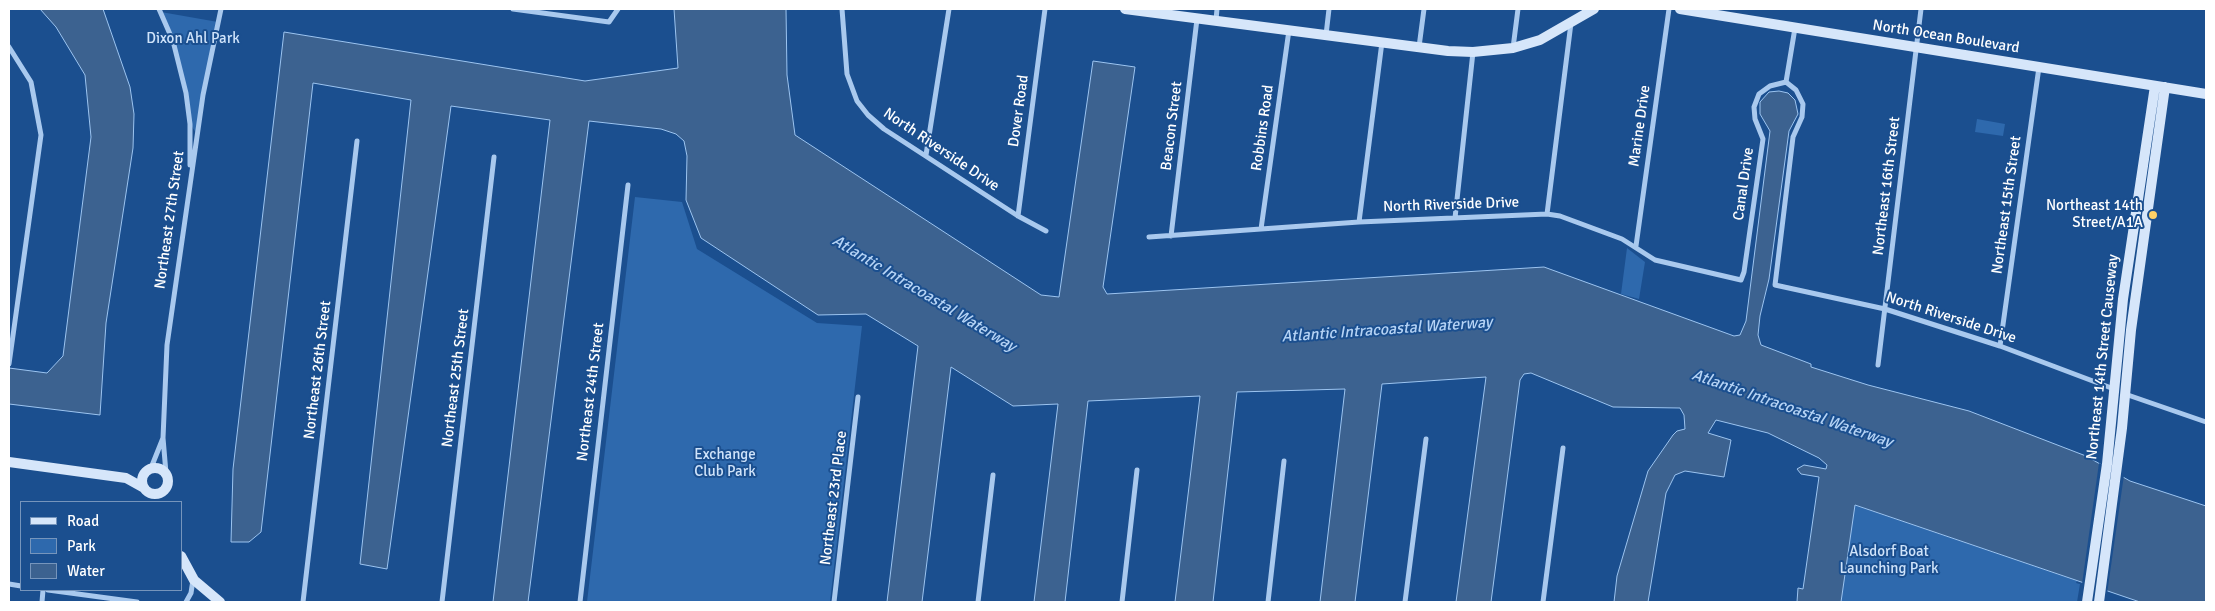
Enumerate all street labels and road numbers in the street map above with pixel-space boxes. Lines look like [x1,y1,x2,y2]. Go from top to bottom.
street label: North Ocean Boulevard [1871,17,2021,57]
street label: Dover Road [1005,74,1033,148]
street label: Beacon Street [1158,80,1186,172]
street label: Robbins Road [1248,84,1278,172]
street label: Marine Drive [1625,84,1655,168]
street label: North Riverside Drive [880,104,1002,196]
street label: Northeast 16th Street [1870,116,1904,256]
street label: Northeast 15th Street [1988,135,2026,275]
street label: Canal Drive [1730,146,1758,222]
street label: Northeast 27th Street [151,150,189,290]
street label: North Riverside Drive [1383,194,1519,216]
street label: Northeast 14th Street Causeway [2083,253,2123,461]
street label: North Riverside Drive [1884,288,2018,348]
street label: Northeast 26th Street [301,300,335,440]
street label: Northeast 25th Street [439,308,473,448]
street label: Northeast 24th Street [574,322,608,462]
street label: Northeast 23rd Place [817,430,851,566]

